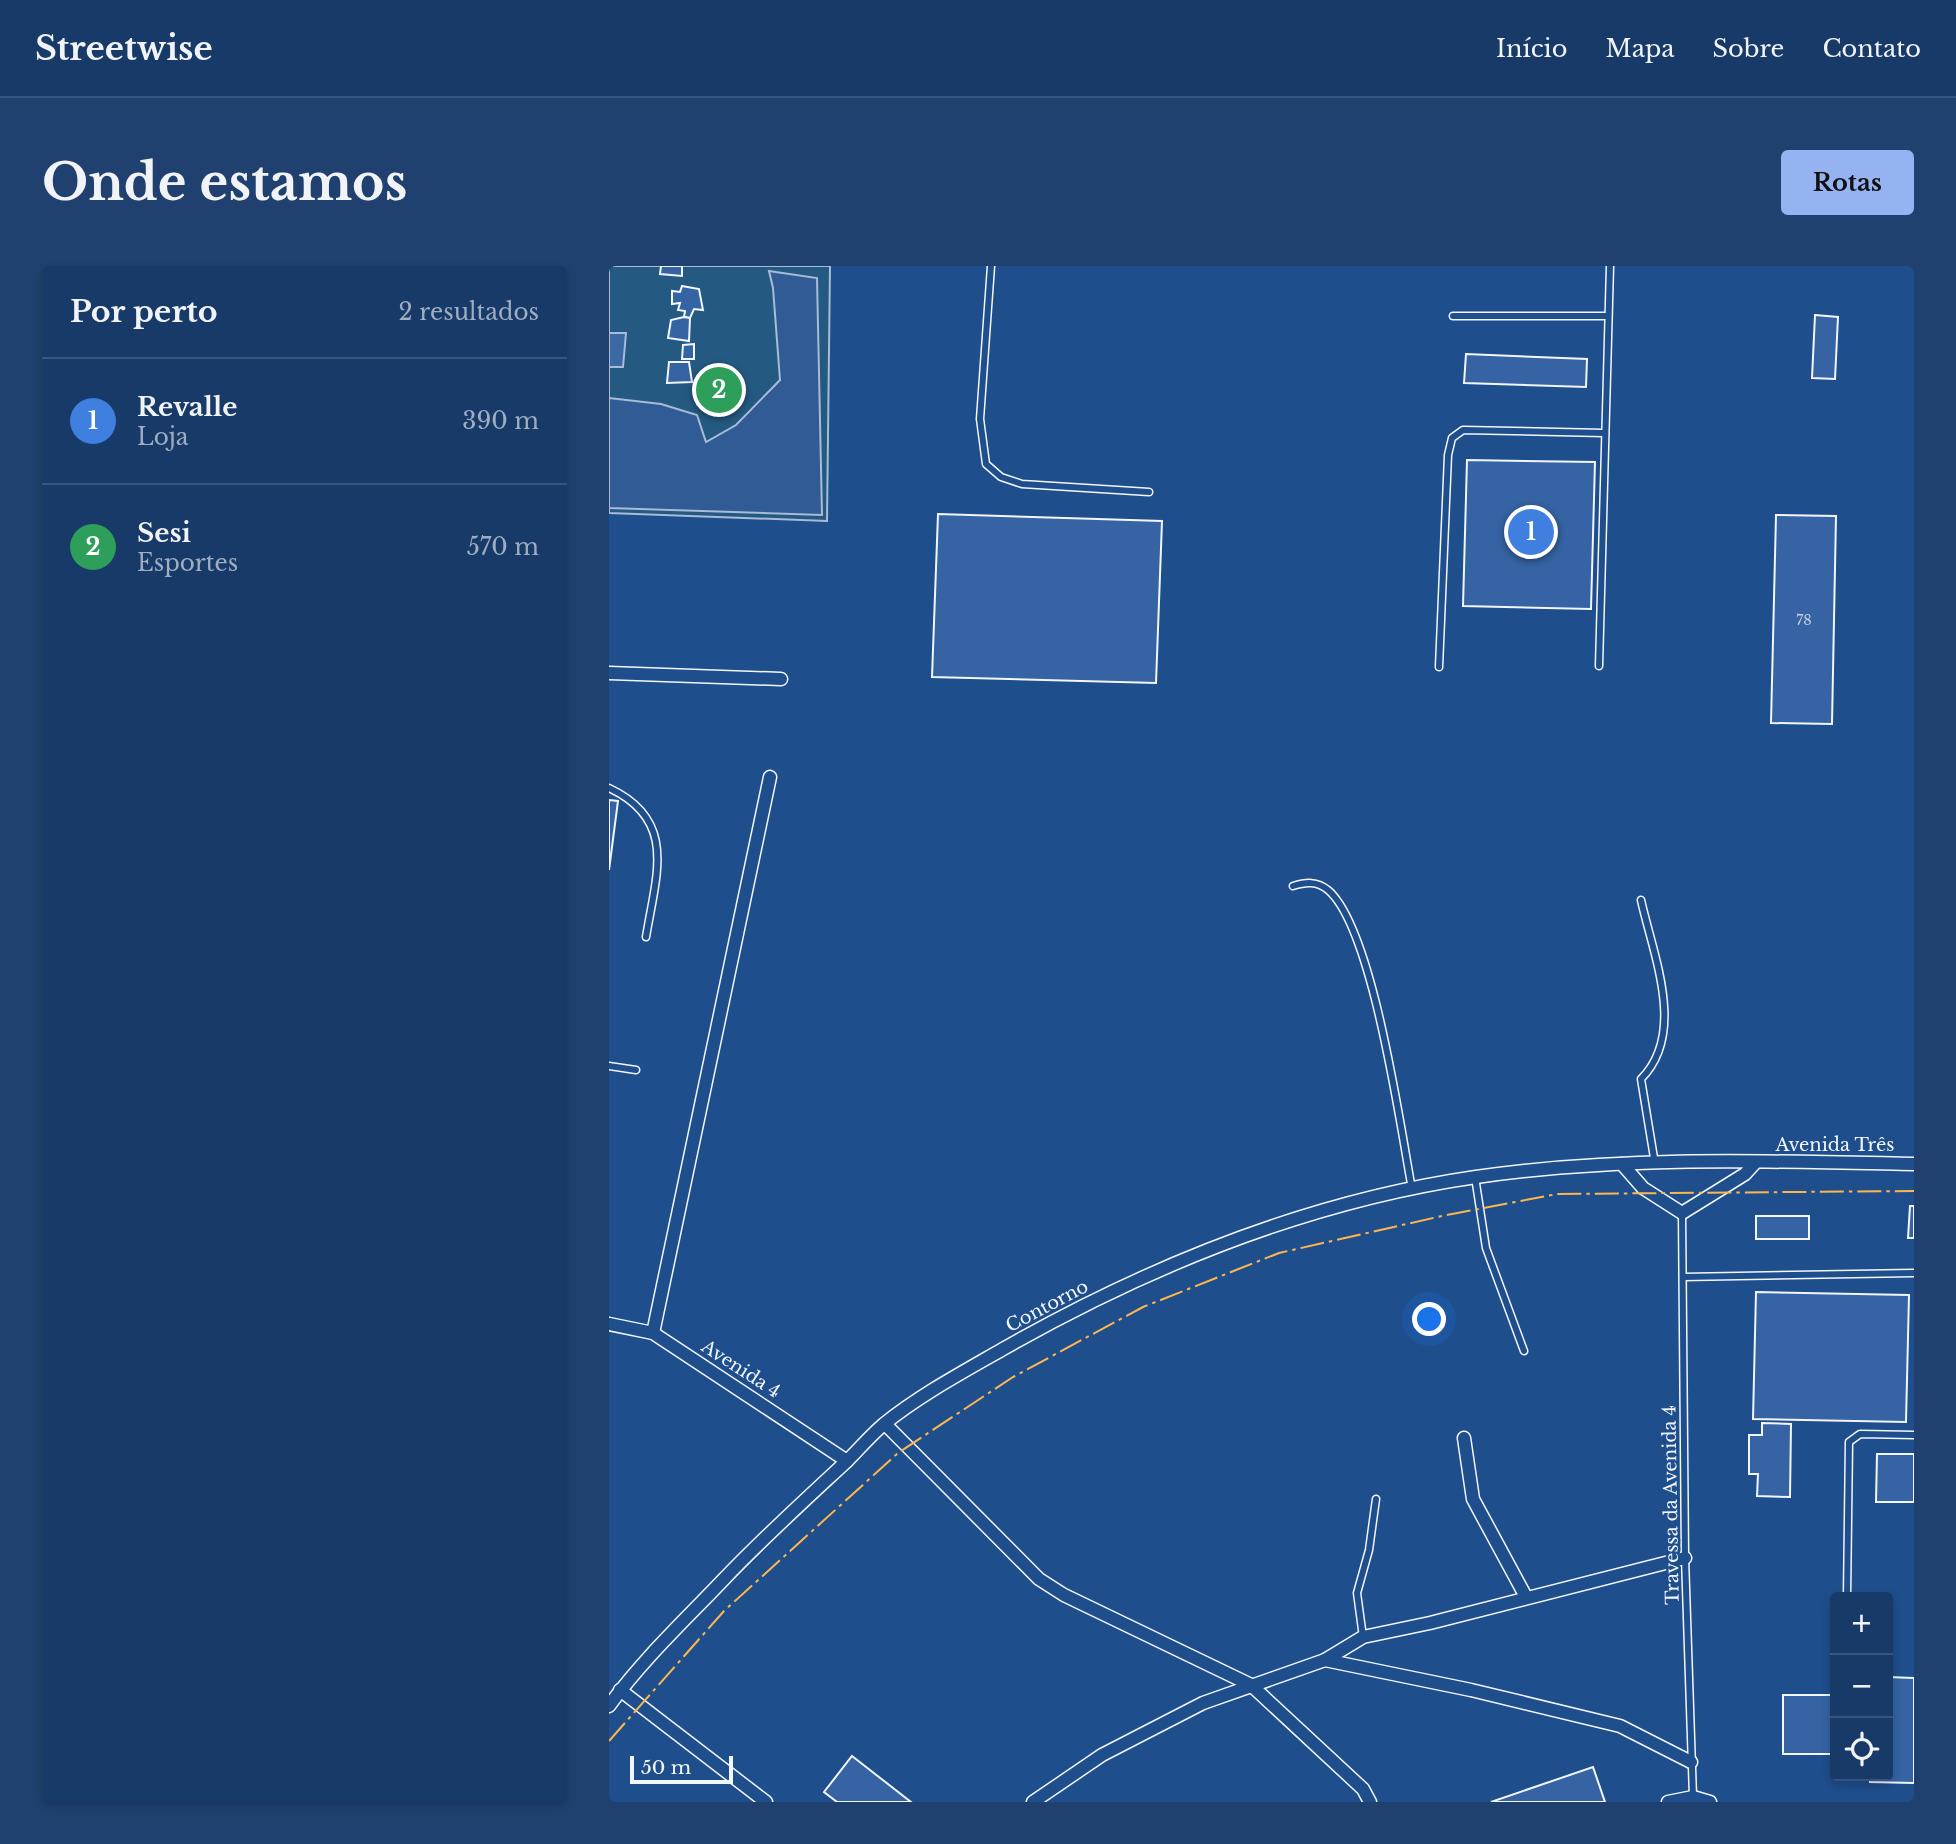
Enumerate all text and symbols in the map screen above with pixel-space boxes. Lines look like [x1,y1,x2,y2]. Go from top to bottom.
text: Streetwise [35,28,213,69]
text: Início [1496,34,1568,63]
text: Mapa [1606,34,1675,63]
text: Sobre [1713,34,1784,63]
text: Contato [1822,34,1921,63]
button: Rotas [1781,150,1914,215]
text: Onde estamos [42,152,407,213]
text: Por perto [70,293,218,330]
text: 2 resultados [399,298,539,326]
pin: 2 [696,364,742,416]
text: Revalle [137,391,237,423]
text: 1 [88,407,98,435]
text: 390 m [462,407,539,435]
text: Loja [137,423,189,451]
pin: 1 [1508,506,1554,558]
text: Sesi [137,517,191,549]
text: 2 [86,533,100,561]
text: 570 m [467,533,539,561]
text: Esportes [137,549,238,577]
house number: 78 [1796,611,1812,629]
street label: Avenida Três [1775,1134,1894,1156]
street label: Contorno [1002,1275,1092,1337]
your location [1412,1302,1446,1336]
street label: Avenida 4 [696,1335,785,1403]
street label: Travessa da Avenida 4 [1658,1405,1684,1605]
map controls [1830,1592,1893,1781]
button: + [1830,1592,1893,1655]
button: − [1830,1655,1893,1718]
button: locate [1830,1718,1893,1781]
scale bar [630,1753,733,1785]
text: 50 m [641,1756,691,1779]

